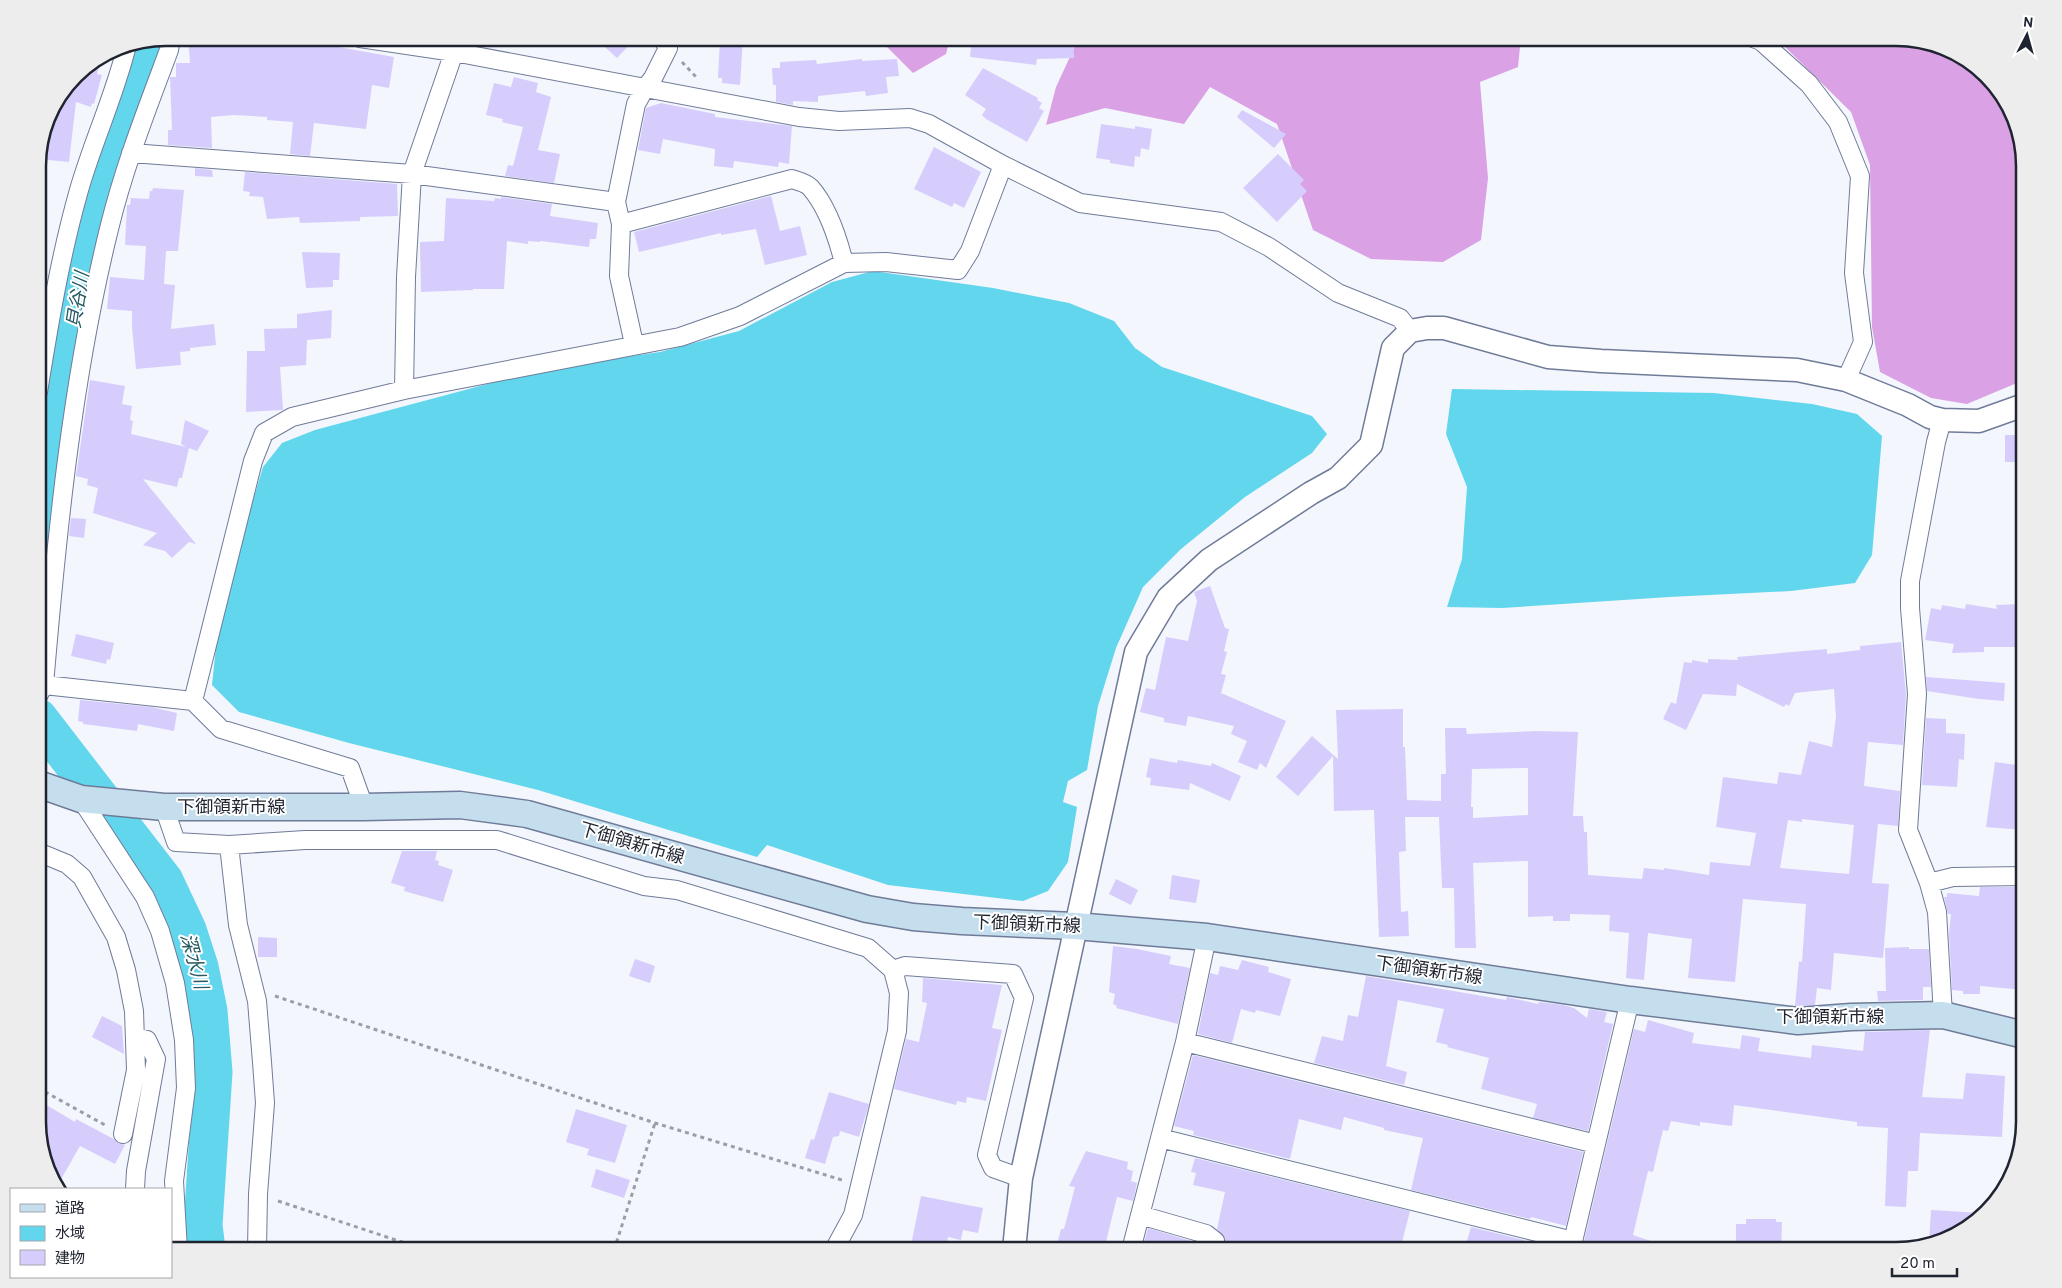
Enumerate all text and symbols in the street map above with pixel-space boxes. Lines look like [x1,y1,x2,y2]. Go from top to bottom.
north arrow [2002,10,2052,60]
text: N [2022,15,2034,33]
water label: 貝谷川 [63,268,96,330]
street label: 下御領新市線 [177,797,285,820]
street label: 下御領新市線 [577,819,687,870]
street label: 下御領新市線 [973,912,1081,939]
water label: 深水川 [174,931,213,994]
street label: 下御領新市線 [1374,953,1484,990]
street label: 下御領新市線 [1776,1007,1884,1030]
legend [10,1188,172,1278]
text: 道路 [55,1200,85,1219]
text: 水域 [55,1225,85,1244]
scale bar [1892,1246,1957,1278]
text: 建物 [55,1250,85,1269]
text: 20 m [1900,1255,1935,1274]

